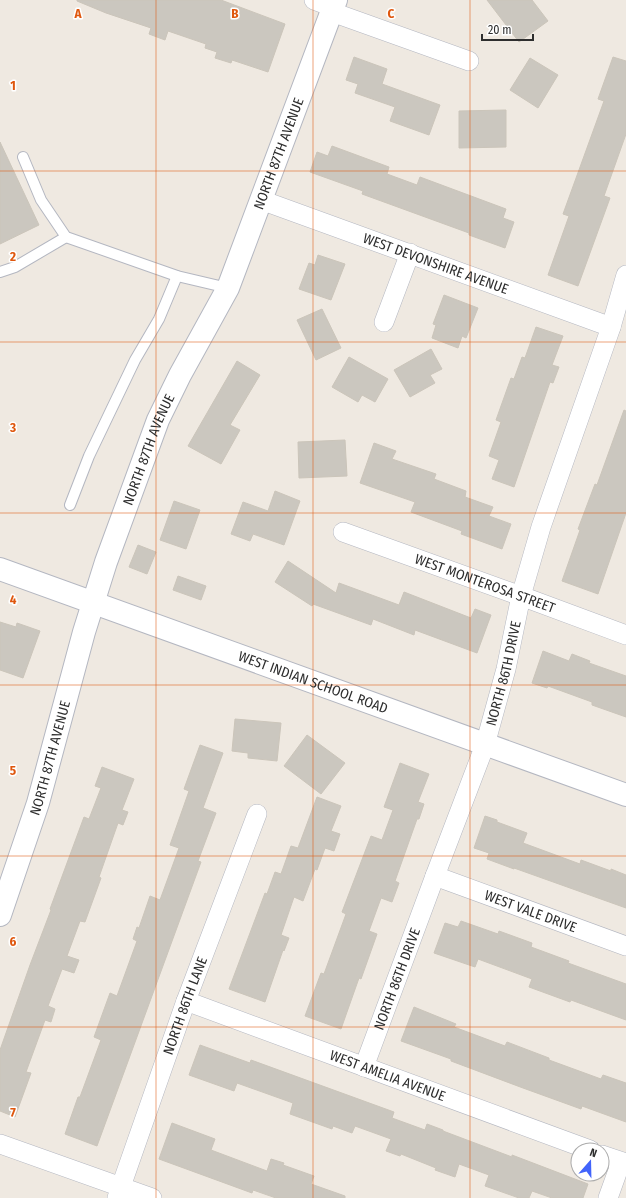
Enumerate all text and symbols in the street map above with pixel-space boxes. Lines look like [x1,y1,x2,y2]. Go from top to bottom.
text: A [73,6,82,21]
text: B [231,6,239,21]
text: C [388,6,395,21]
scale bar [482,16,533,42]
text: 20 m [488,23,512,37]
text: 1 [10,78,16,93]
street label: NORTH 87TH AVENUE [250,95,308,212]
street label: WEST DEVONSHIRE AVENUE [361,230,511,298]
text: 2 [9,249,16,264]
street label: NORTH 87TH AVENUE [120,391,179,508]
text: 3 [9,420,16,435]
street label: WEST MONTEROSA STREET [413,551,558,617]
text: 4 [10,592,17,607]
street label: NORTH 86TH DRIVE [483,619,525,728]
street label: WEST INDIAN SCHOOL ROAD [236,648,390,717]
street label: NORTH 87TH AVENUE [26,698,74,817]
text: 5 [10,763,16,778]
street label: WEST VALE DRIVE [482,887,579,936]
street label: NORTH 86TH DRIVE [371,925,424,1032]
text: 6 [10,934,17,949]
street label: NORTH 86TH LANE [160,954,211,1057]
street label: WEST AMELIA AVENUE [327,1047,448,1105]
text: 7 [10,1105,16,1120]
north arrow [570,1142,610,1182]
text: N [588,1146,599,1160]

